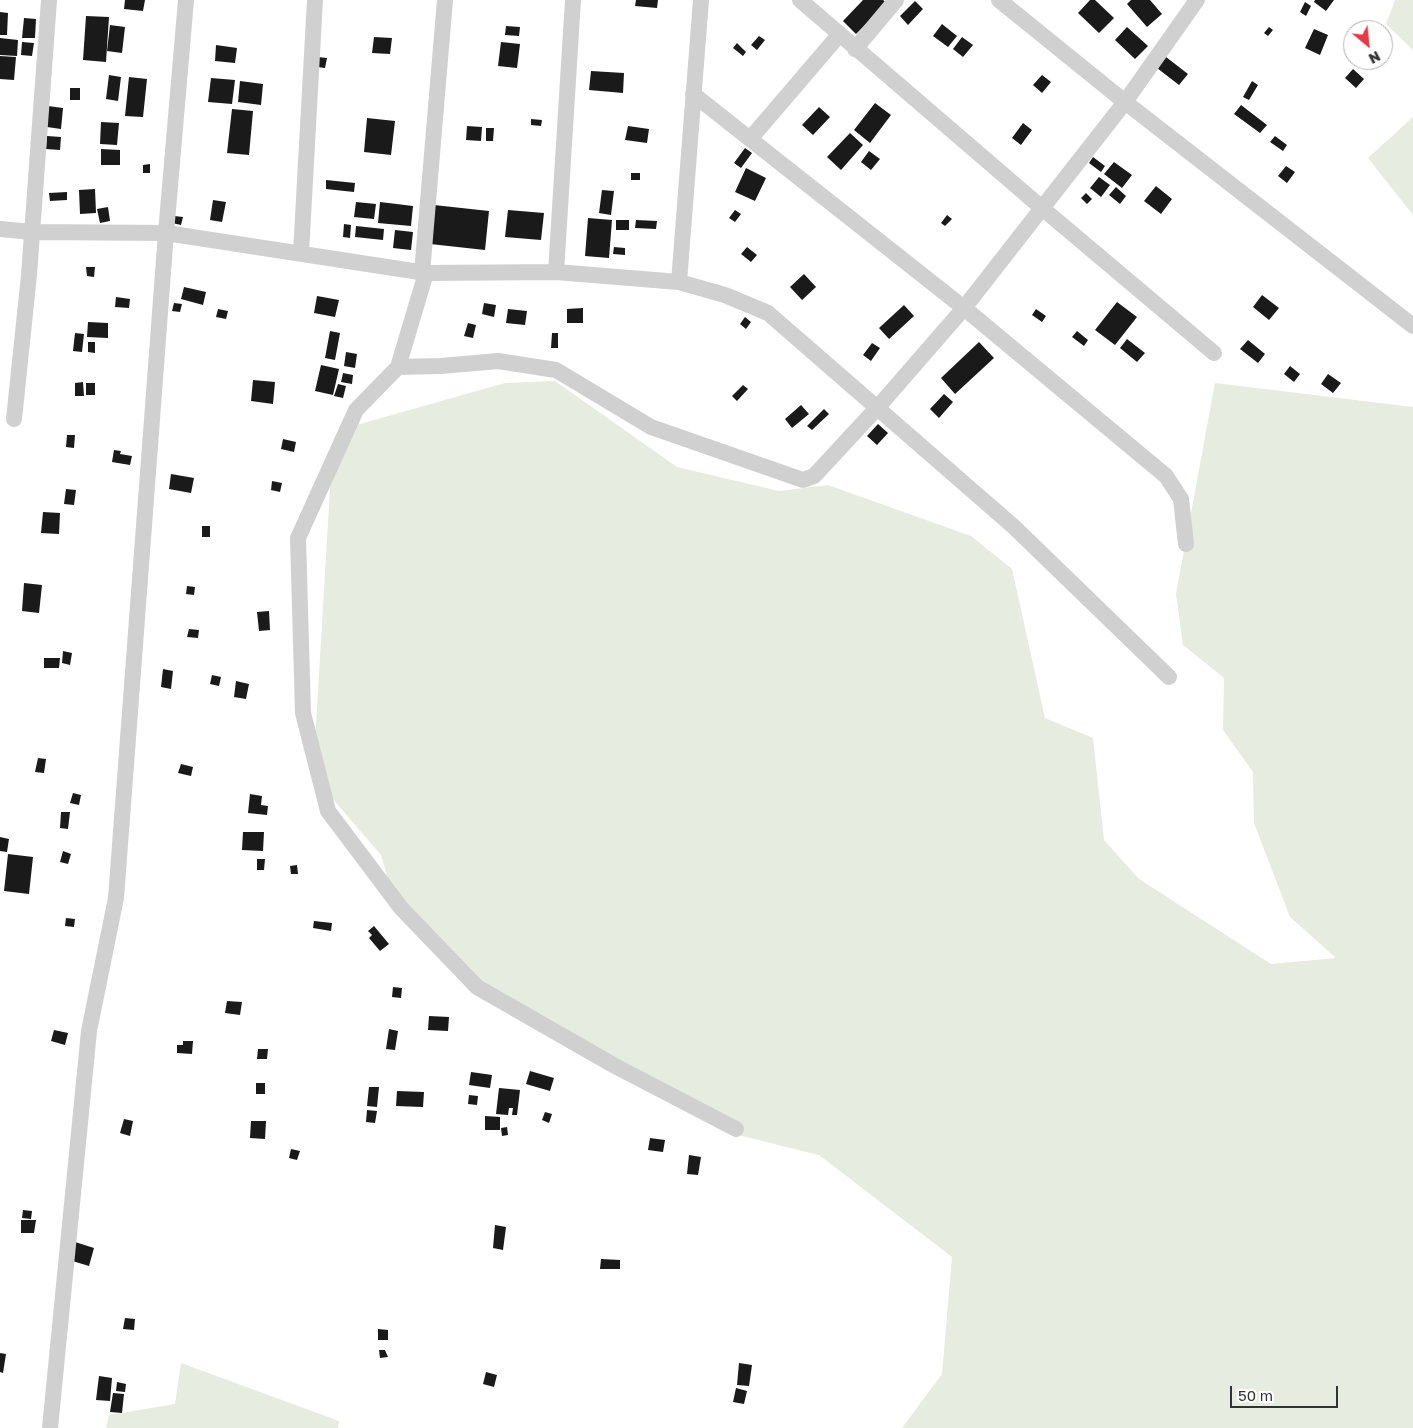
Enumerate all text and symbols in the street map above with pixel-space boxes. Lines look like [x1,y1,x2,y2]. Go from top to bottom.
north arrow [1343,20,1393,70]
text: N [1366,48,1384,68]
scale bar [1233,1376,1340,1408]
text: 50 m [1238,1386,1273,1404]

